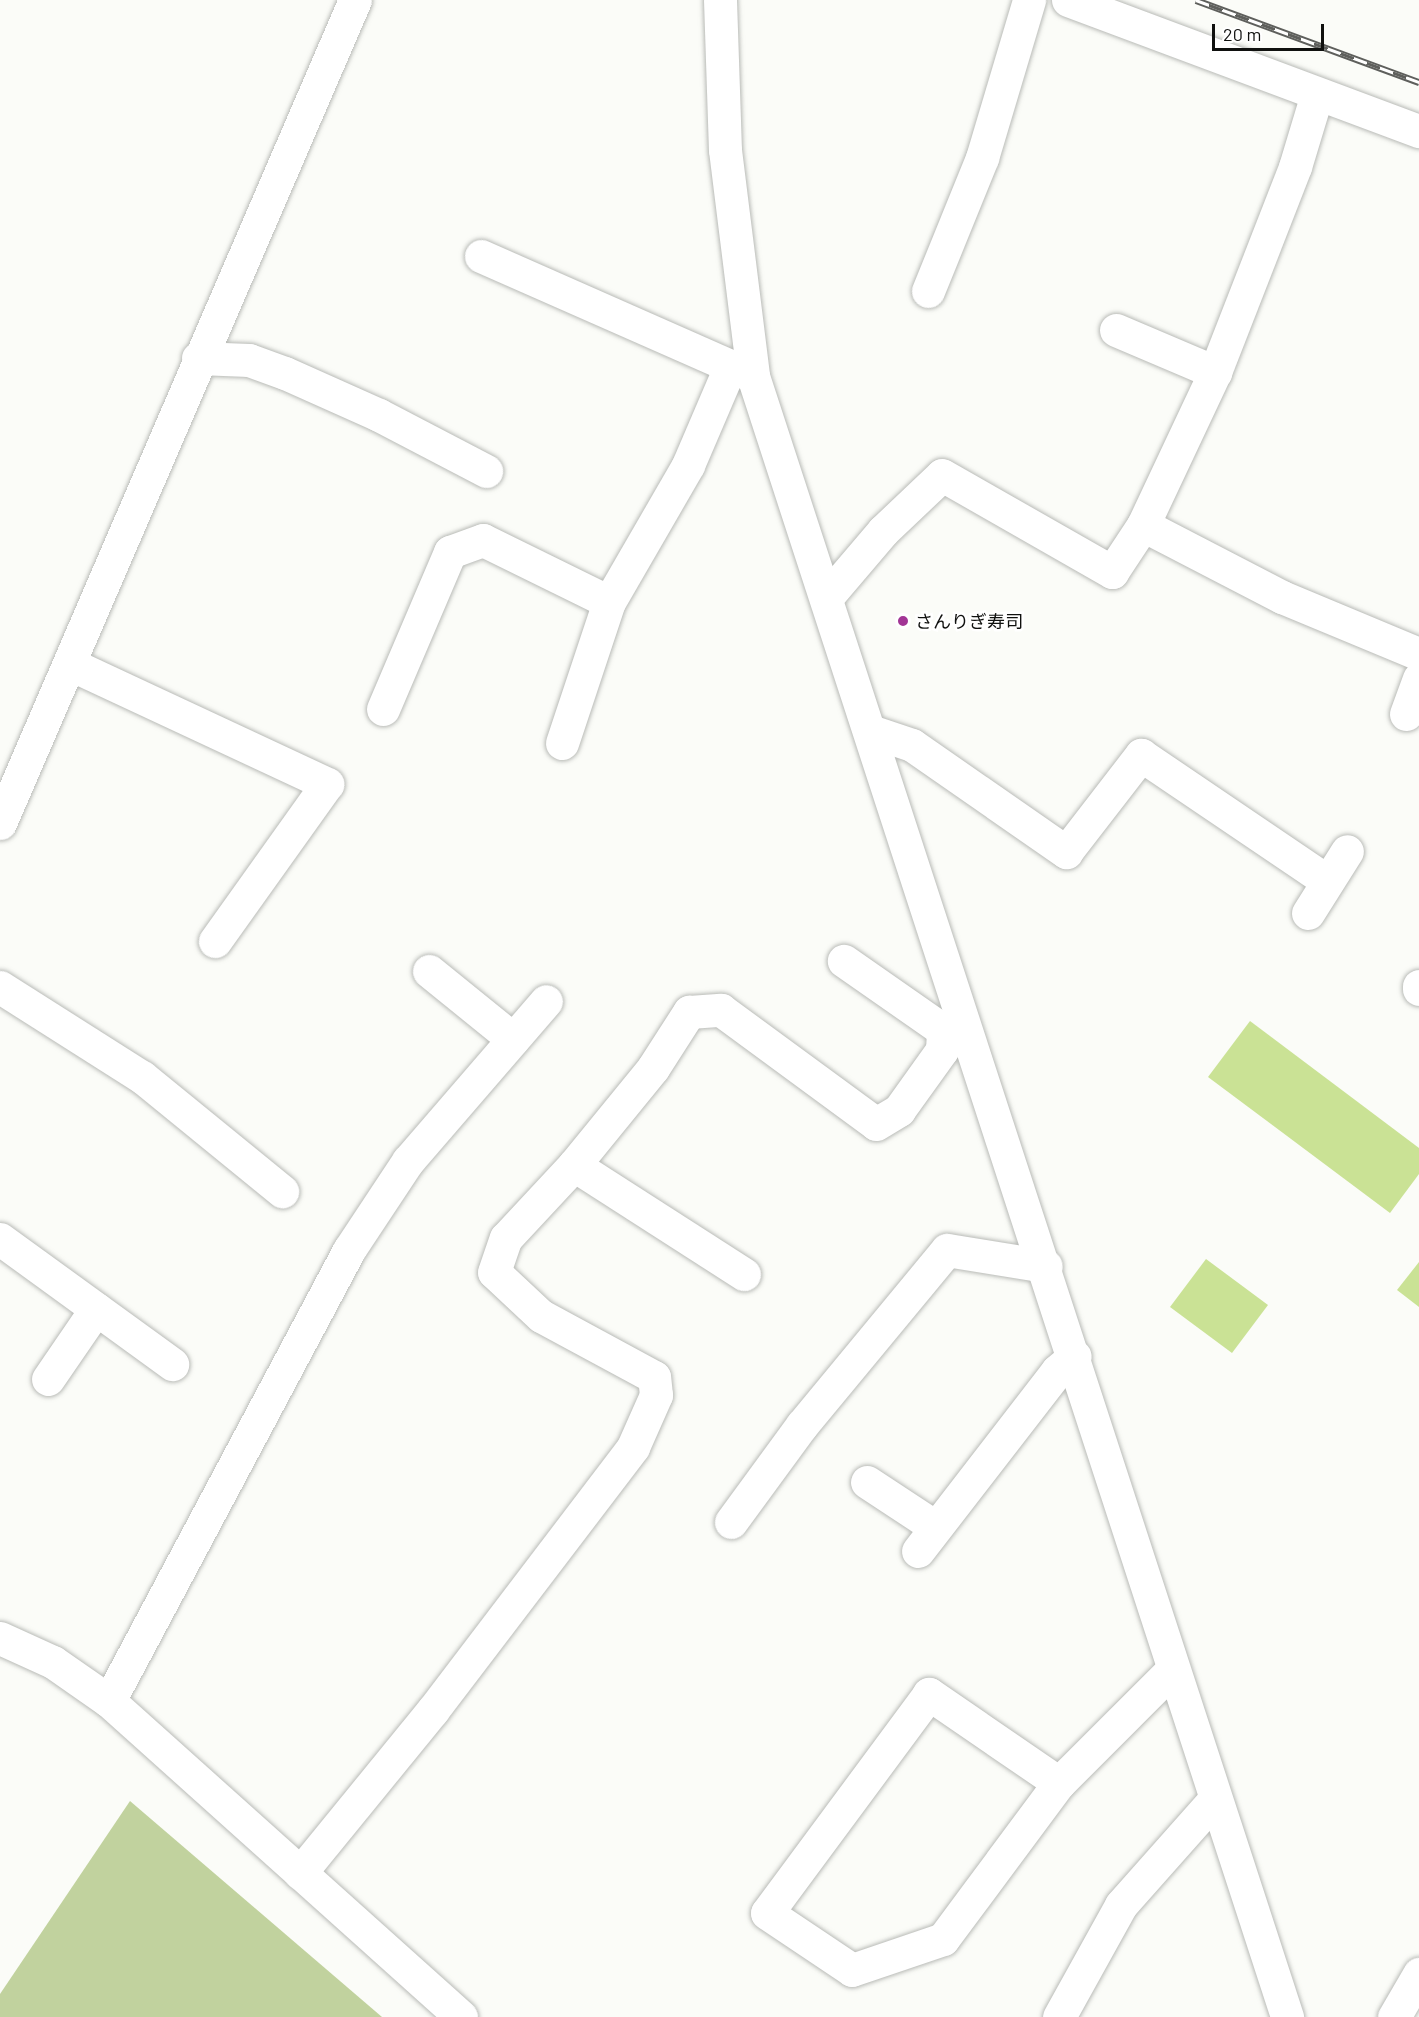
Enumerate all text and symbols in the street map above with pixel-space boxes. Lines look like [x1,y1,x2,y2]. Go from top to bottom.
scale bar [1215,12,1328,50]
text: 20 m [1223,23,1261,45]
place label: さんりぎ寿司 [915,610,1023,632]
marker: さんりぎ寿司 [896,614,910,628]

